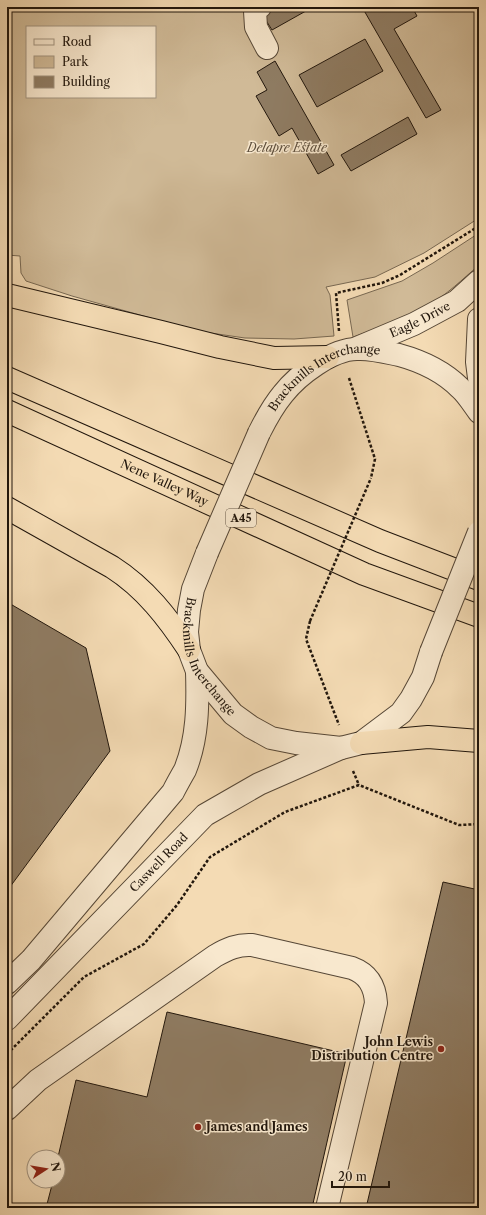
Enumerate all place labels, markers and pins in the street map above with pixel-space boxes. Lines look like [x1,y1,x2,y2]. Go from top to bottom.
place label: John Lewis Distribution Centre [311,1034,433,1063]
marker: John Lewis Distribution Centre [436,1044,446,1054]
place label: James and James [204,1119,308,1134]
marker: James and James [193,1122,203,1132]

